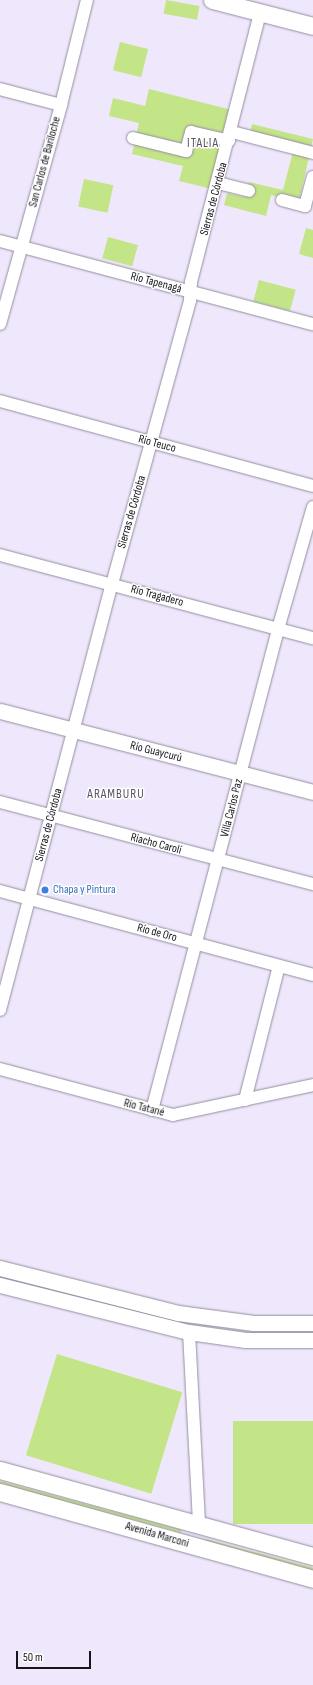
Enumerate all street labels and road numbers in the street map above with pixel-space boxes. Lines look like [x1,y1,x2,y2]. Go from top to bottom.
street label: San Carlos de Bariloche [26,115,64,209]
street label: Sierras de Córdoba [197,161,231,237]
street label: Río Tapenagá [129,269,183,297]
street label: Río Teuco [137,432,177,456]
street label: Sierras de Córdoba [115,474,149,550]
street label: Río Tragadero [129,582,185,610]
street label: Río Guaycurú [129,739,183,765]
street label: Villa Carlos Paz [218,777,246,839]
street label: Sierras de Córdoba [32,787,66,863]
street label: Riacho Carolí [129,830,183,858]
street label: Río de Oro [136,921,178,945]
street label: Río Tatané [122,1096,166,1120]
street label: Avenida Marconi [124,1519,190,1551]

